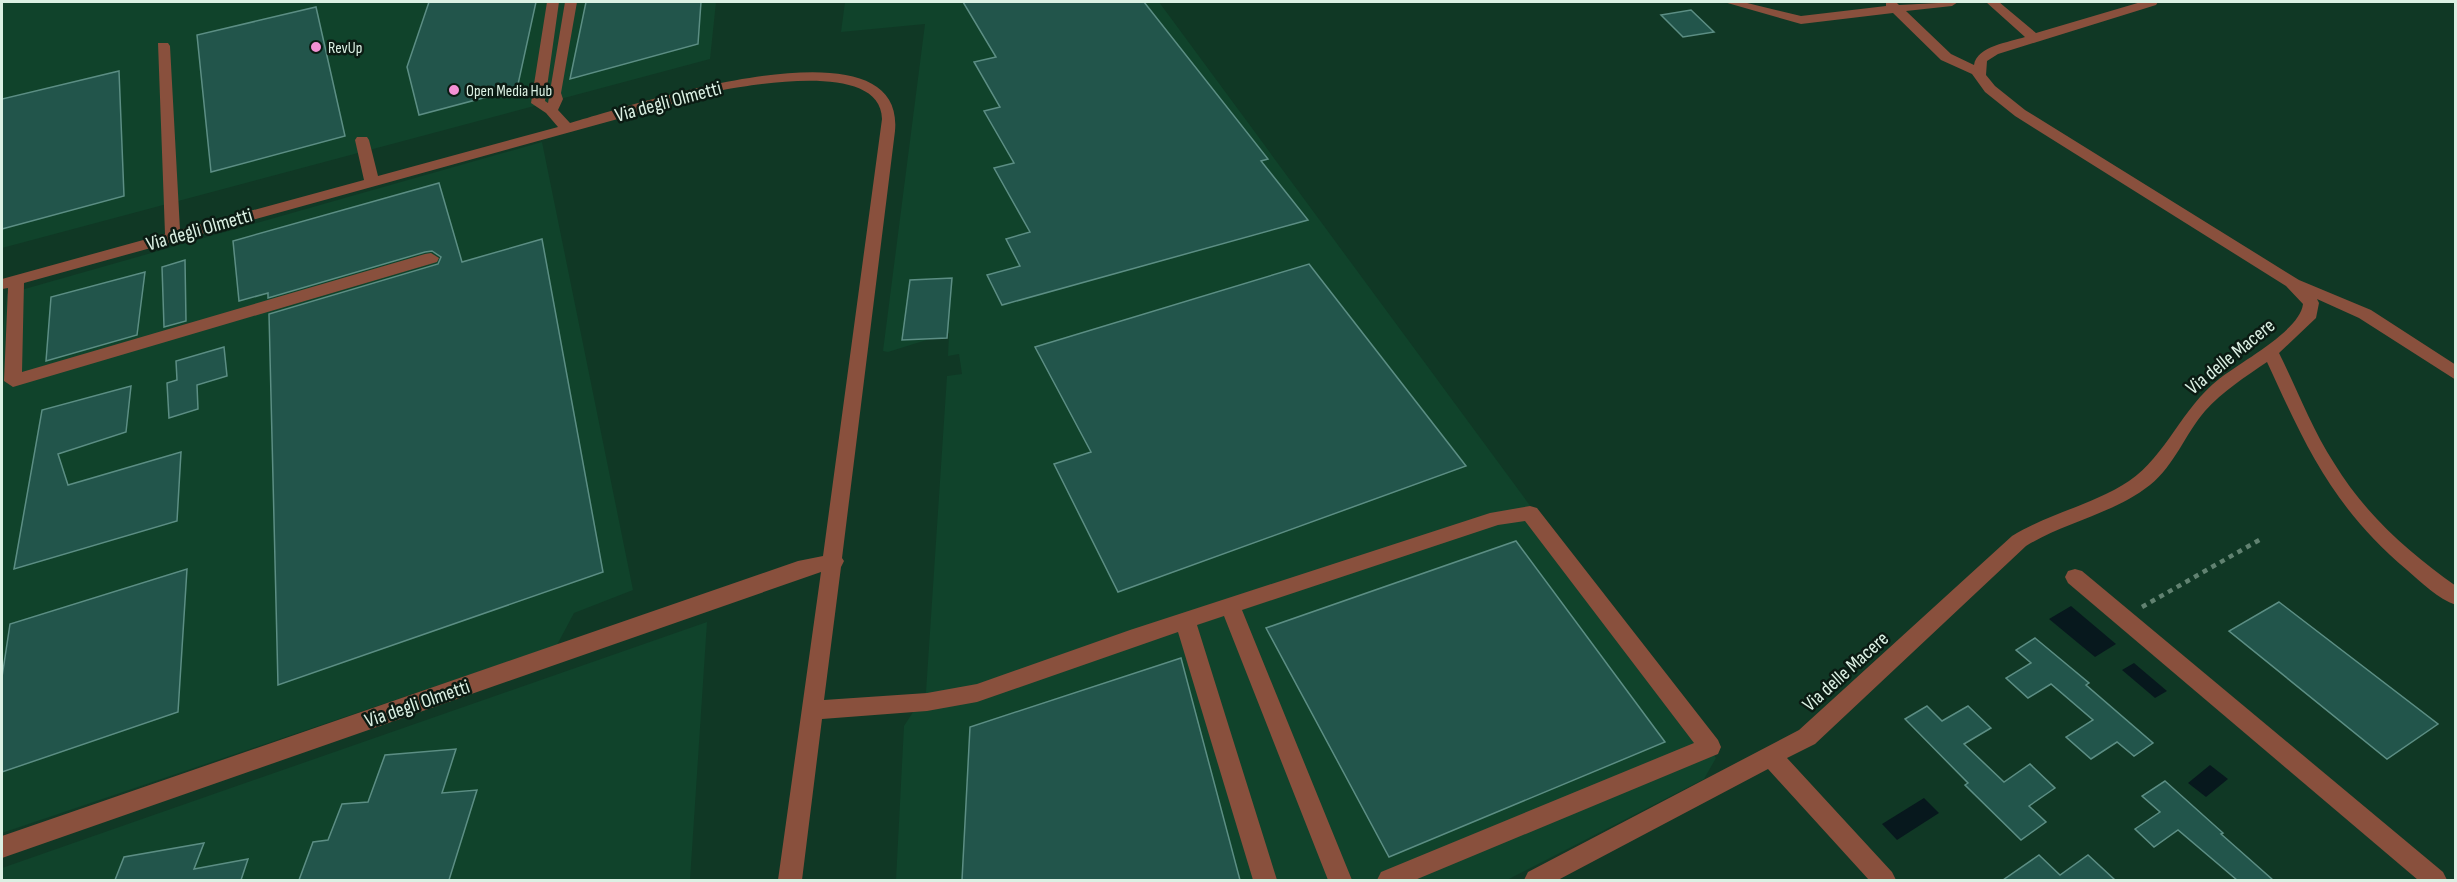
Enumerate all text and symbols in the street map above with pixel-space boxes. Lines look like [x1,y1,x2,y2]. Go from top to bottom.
place label: RevUp [328,39,362,58]
marker: RevUp [309,40,323,54]
street label: Via degli Olmetti [612,76,724,128]
place label: Open Media Hub [466,82,552,101]
marker: Open Media Hub [447,83,461,97]
street label: Via degli Olmetti [143,203,255,257]
street label: Via delle Macere [2181,314,2280,400]
street label: Via delle Macere [1798,627,1894,717]
street label: Via degli Olmetti [362,675,473,733]

